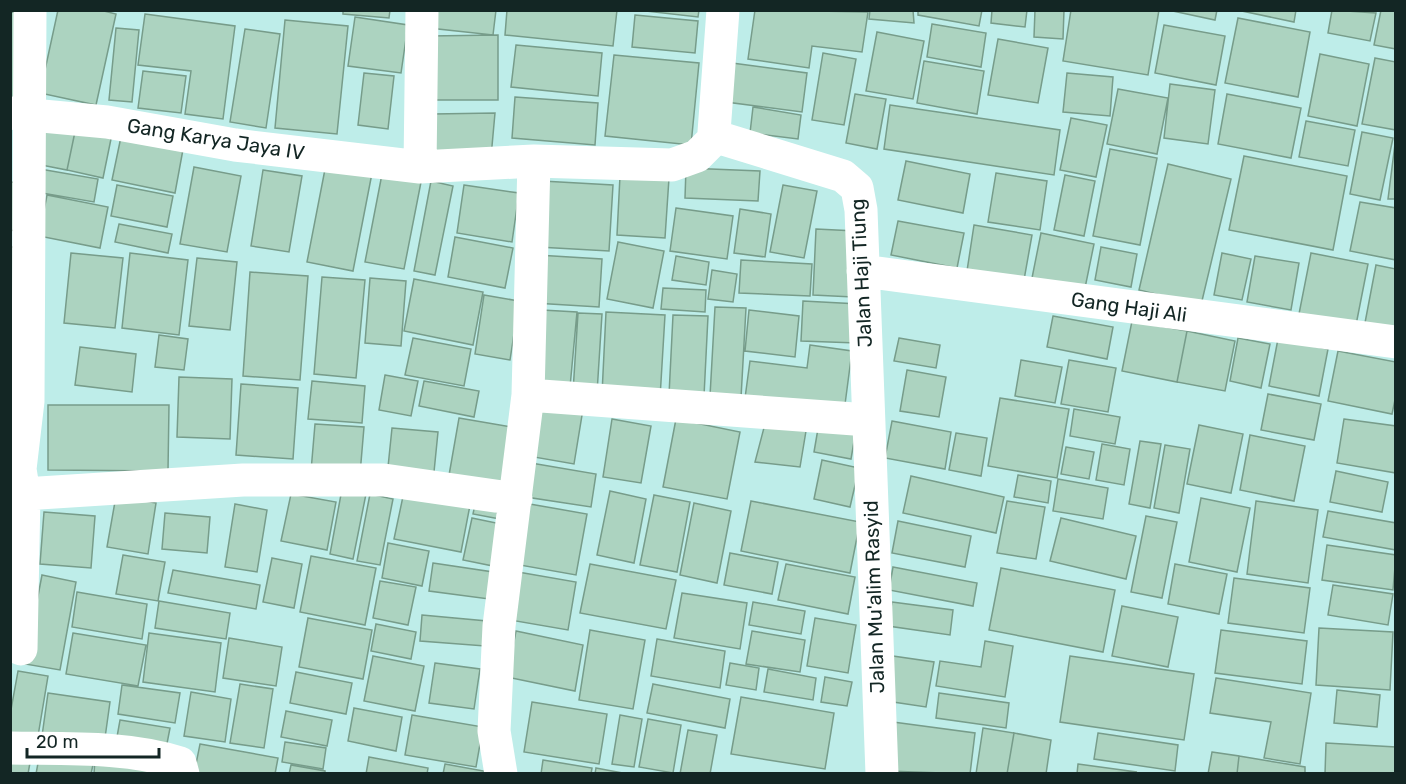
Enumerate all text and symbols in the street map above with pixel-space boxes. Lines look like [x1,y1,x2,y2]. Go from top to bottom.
street label: Gang Karya Jaya IV [126,113,306,165]
street label: Jalan Haji Tiung [845,198,877,348]
street label: Gang Haji Ali [1070,287,1188,327]
street label: Jalan Mu'alim Rasyid [859,500,889,694]
scale bar [27,721,159,759]
text: 20 m [36,731,78,753]

